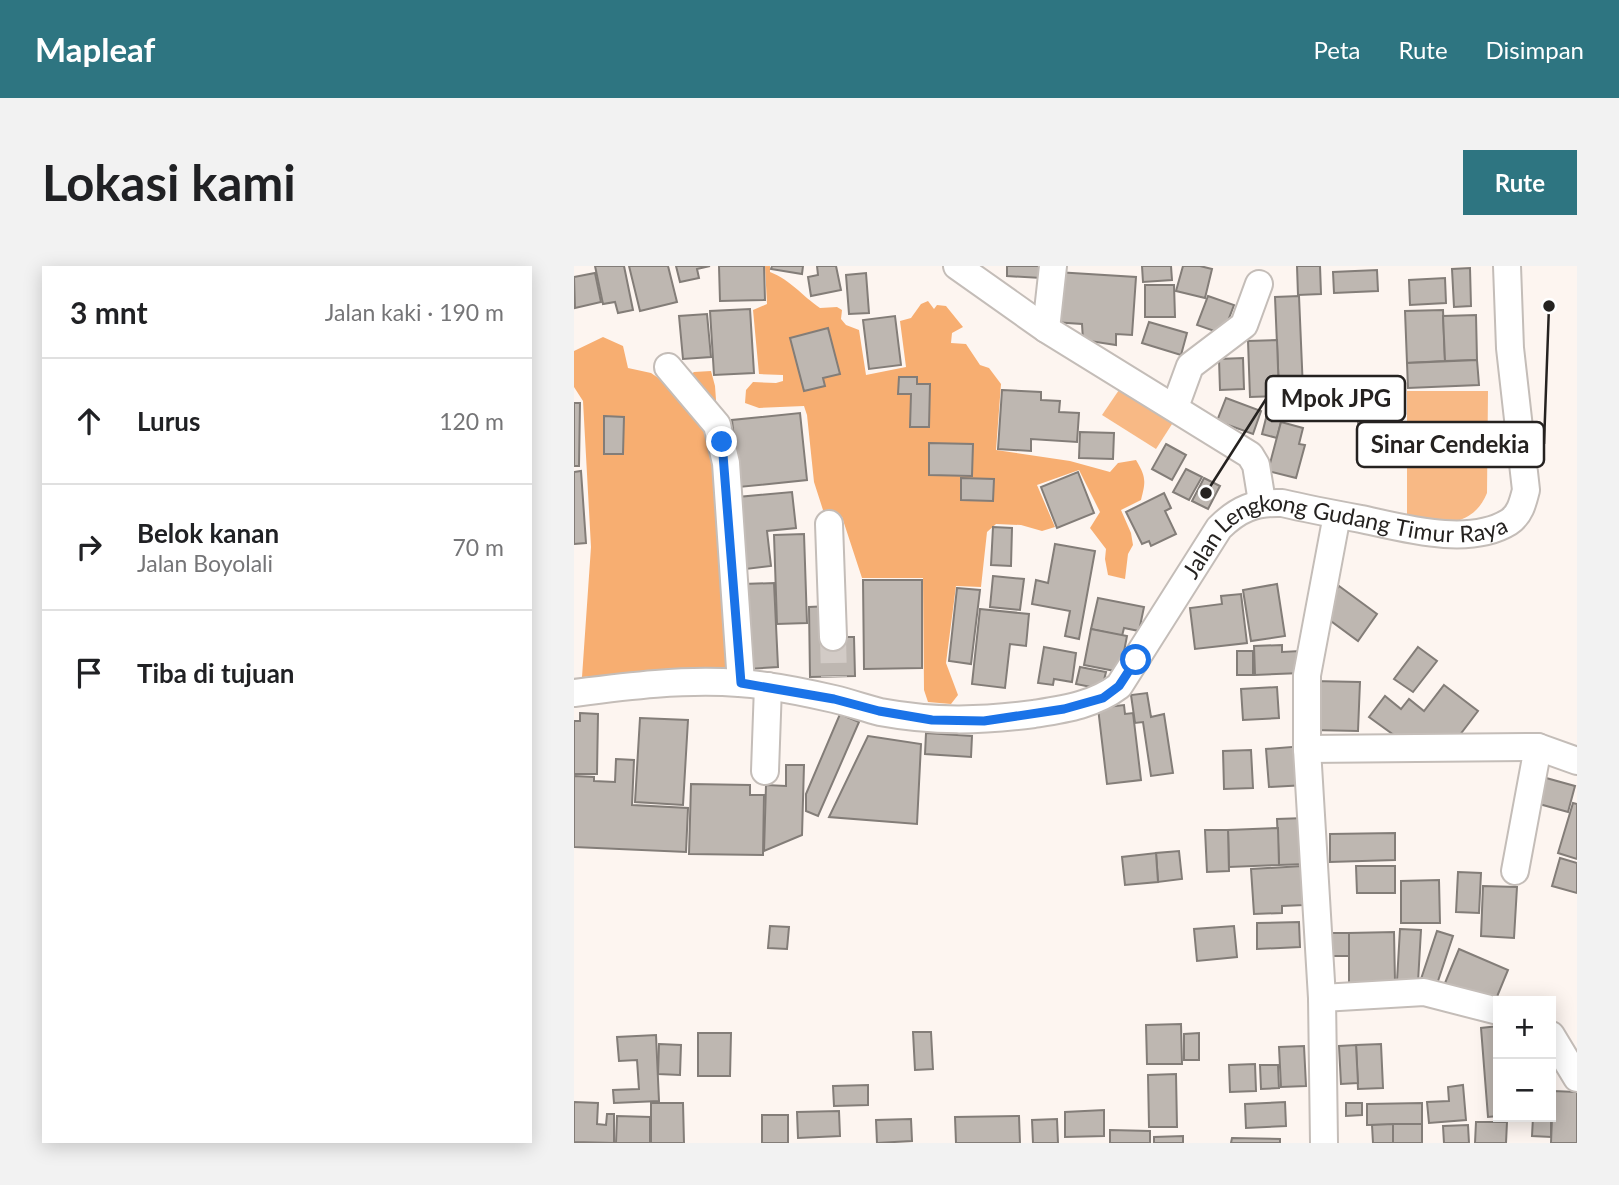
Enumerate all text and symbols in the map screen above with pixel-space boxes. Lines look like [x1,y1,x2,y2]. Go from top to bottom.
text: Mapleaf [35,29,155,69]
text: Peta [1314,35,1360,64]
text: Rute [1398,35,1448,64]
text: Disimpan [1486,35,1584,64]
button: Rute [1463,150,1577,215]
text: Lokasi kami [42,153,296,211]
text: 3 mnt [70,294,148,330]
text: Jalan kaki · 190 m [325,298,504,326]
callout: Mpok JPG [1266,376,1405,421]
text: Mpok JPG [1281,383,1391,412]
icon: ahead [70,402,108,440]
text: Lurus [137,405,200,437]
text: 120 m [439,407,504,435]
callout: Sinar Cendekia [1357,422,1544,467]
route end [706,426,737,457]
text: Sinar Cendekia [1371,429,1529,458]
street label: Jalan Lengkong Gudang Timur Raya [1176,488,1512,583]
text: Belok kanan [137,517,279,549]
icon: right [70,528,108,566]
text: 70 m [453,533,504,561]
text: Jalan Boyolali [137,549,273,577]
route start [1120,644,1151,675]
icon: arrive [70,654,108,692]
text: Tiba di tujuan [137,657,295,689]
map controls [1493,996,1556,1122]
button: + [1493,996,1556,1059]
button: − [1493,1059,1556,1122]

